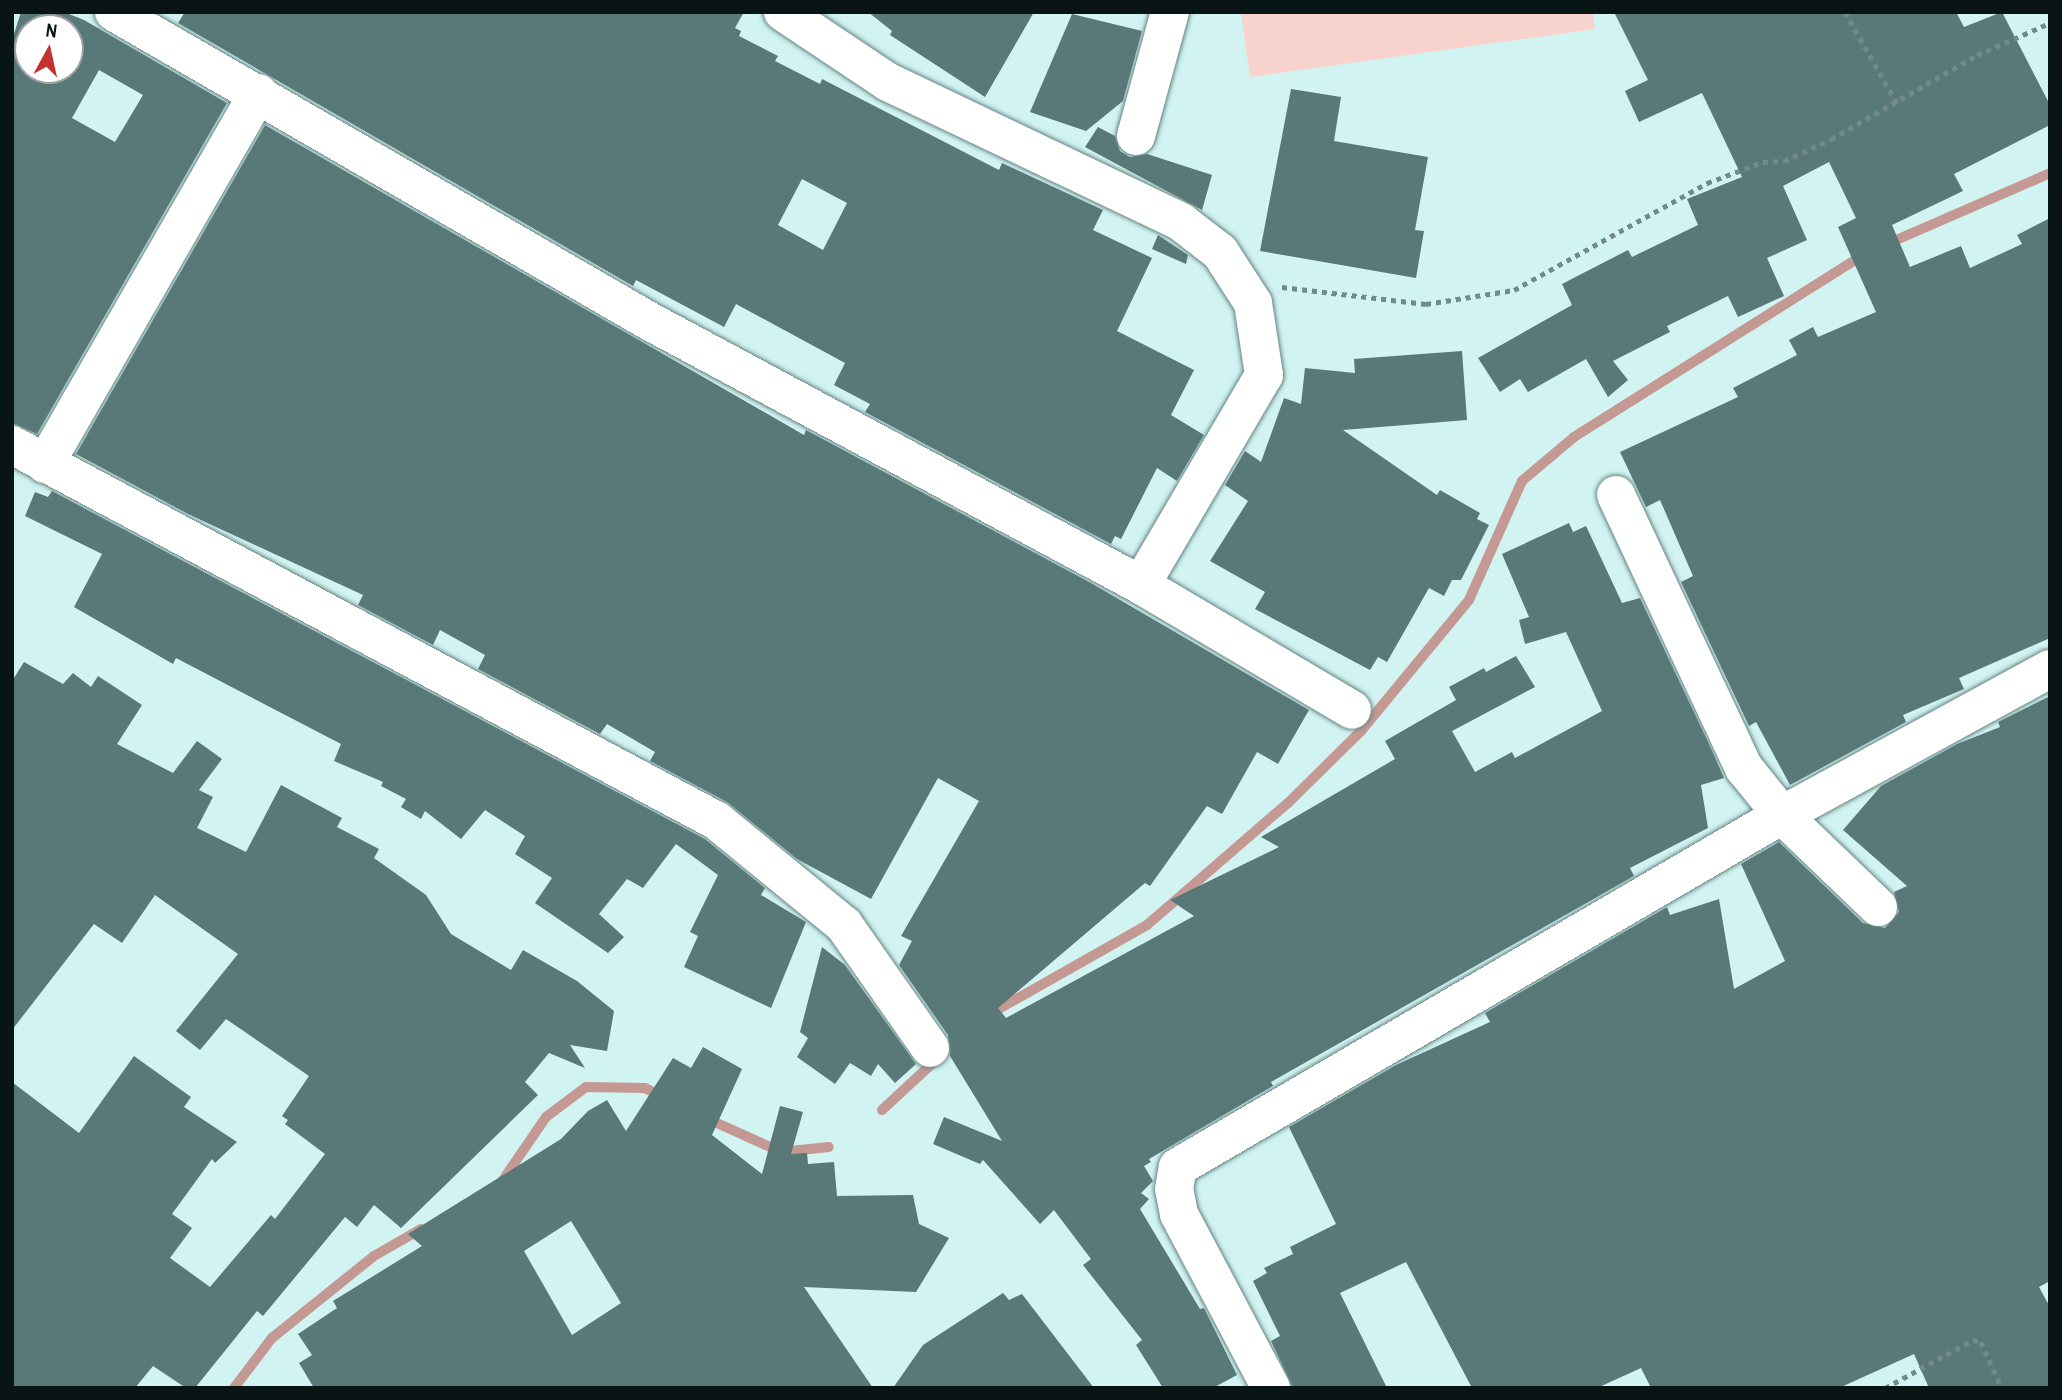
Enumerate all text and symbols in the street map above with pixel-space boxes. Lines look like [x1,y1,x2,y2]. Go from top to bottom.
north arrow [14,14,84,84]
text: N [44,17,59,44]

